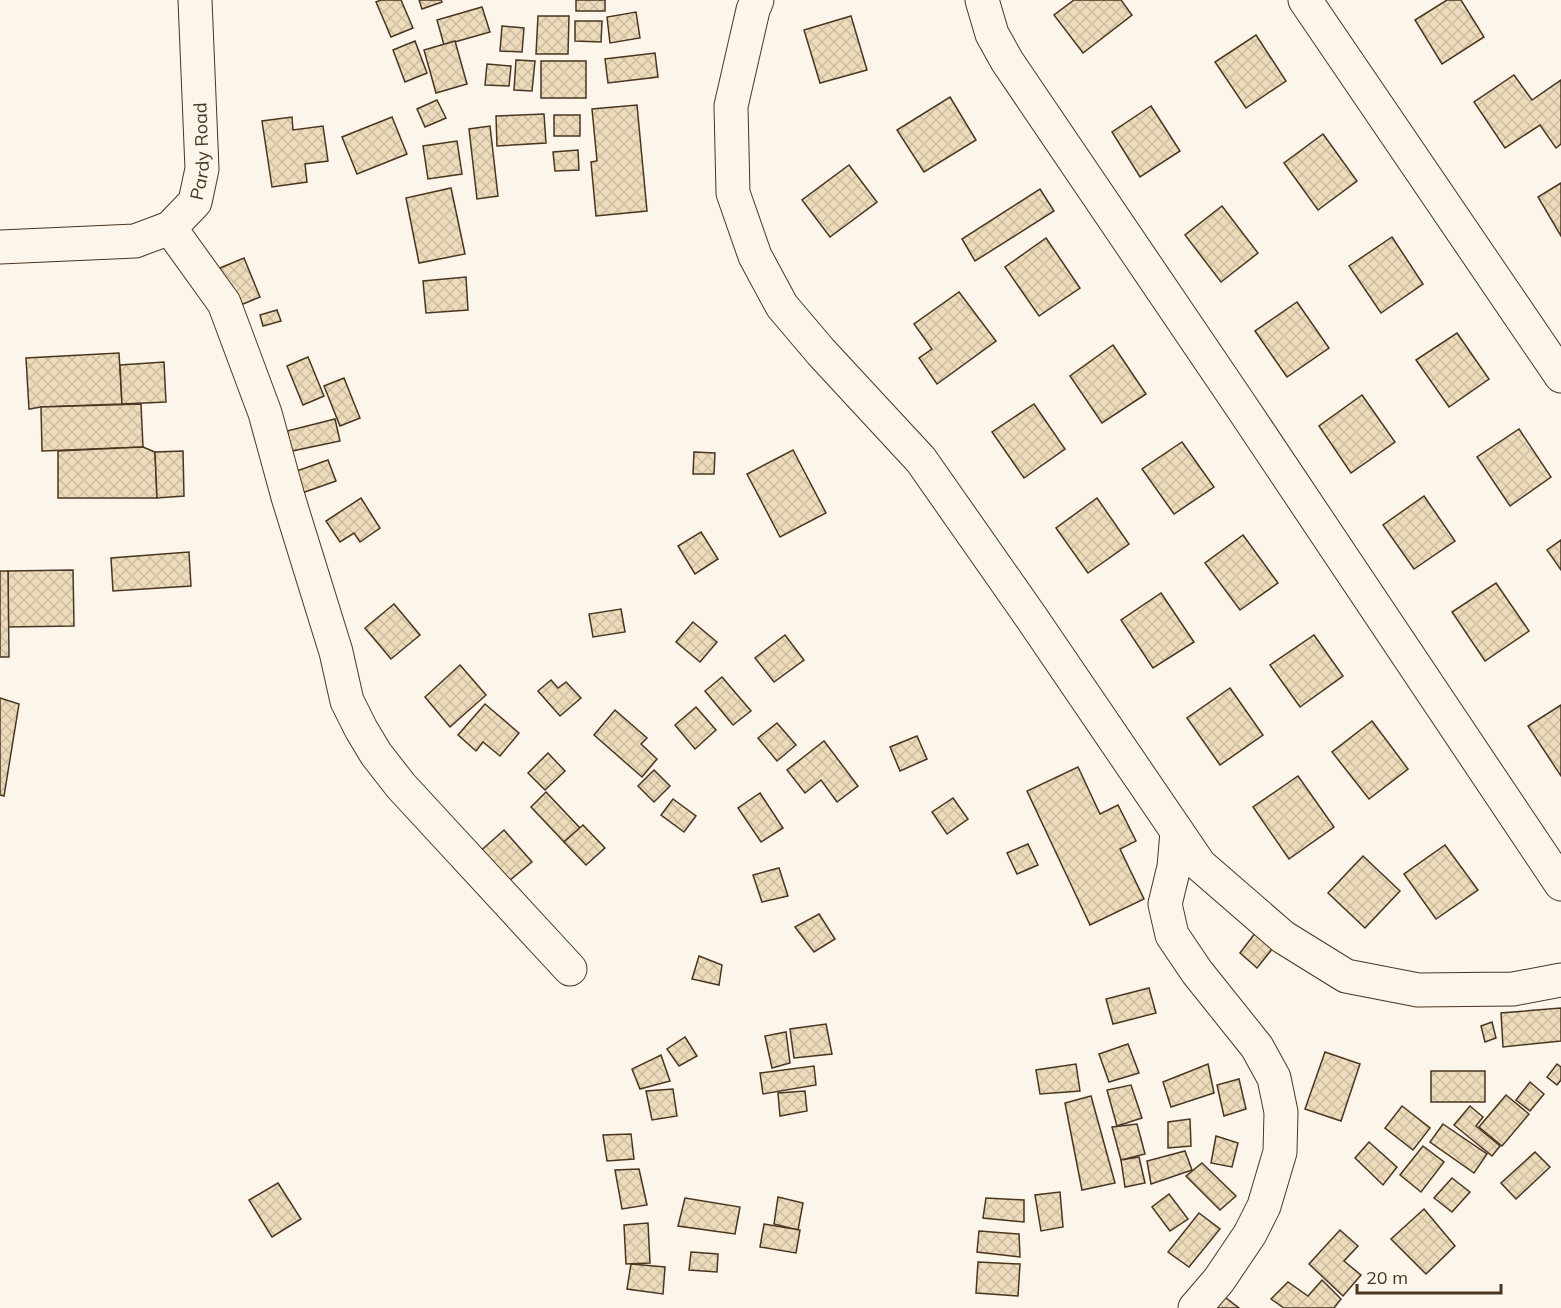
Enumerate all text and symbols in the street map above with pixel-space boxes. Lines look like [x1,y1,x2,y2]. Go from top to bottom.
street label: Pardy Road [184,102,214,202]
scale bar [1357,1257,1501,1295]
text: 20 m [1366,1266,1408,1289]

